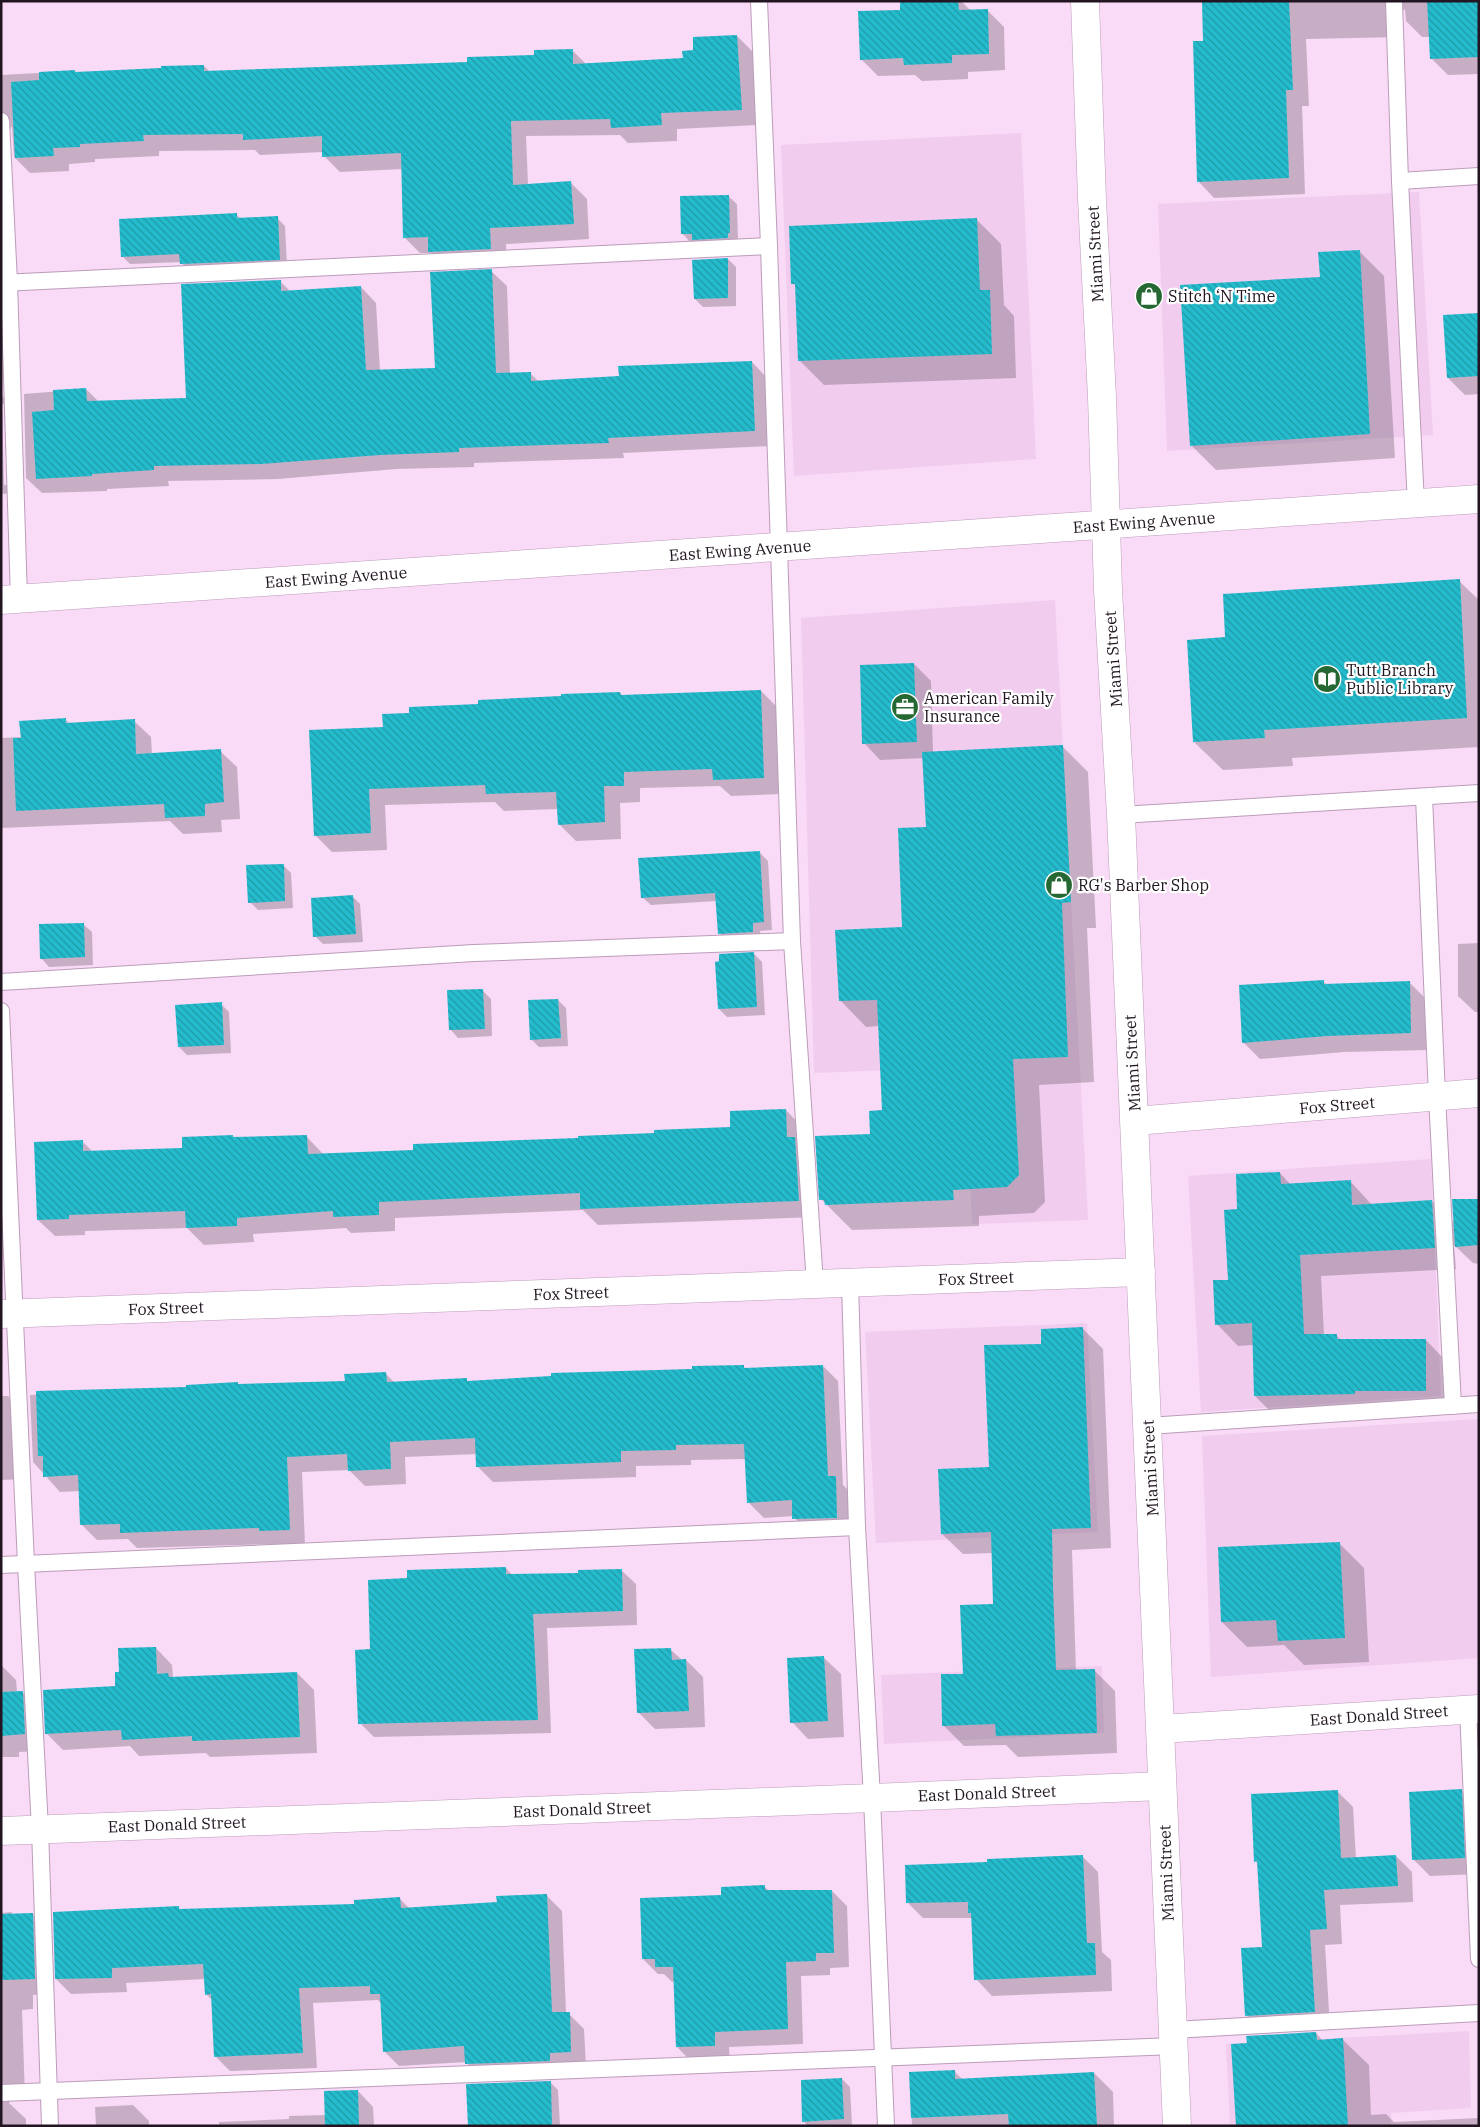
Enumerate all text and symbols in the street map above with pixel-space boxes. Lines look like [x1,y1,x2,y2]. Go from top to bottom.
street label: Miami Street [1082,205,1108,303]
shop icon: Stitch ‘N Time [1134,281,1164,311]
place label: Stitch ‘N Time [1168,286,1275,306]
street label: East Ewing Avenue [1072,507,1216,537]
street label: East Ewing Avenue [668,535,812,565]
street label: East Ewing Avenue [264,562,408,592]
street label: Miami Street [1100,610,1126,708]
place label: Tutt Branch Public Library [1346,660,1454,698]
library icon: Tutt Branch Public Library [1312,664,1342,694]
place label: American Family Insurance [924,688,1054,726]
office icon: American Family Insurance [890,692,920,722]
shop icon: RG's Barber Shop [1044,870,1074,900]
place label: RG's Barber Shop [1078,875,1209,895]
street label: Miami Street [1119,1014,1145,1112]
street label: Fox Street [1298,1092,1376,1118]
street label: Fox Street [938,1267,1015,1289]
street label: Fox Street [533,1282,610,1304]
street label: Fox Street [128,1297,205,1319]
street label: Miami Street [1137,1419,1163,1517]
street label: East Donald Street [1309,1700,1449,1730]
street label: East Donald Street [917,1781,1057,1805]
street label: East Donald Street [512,1797,652,1821]
street label: East Donald Street [107,1812,247,1836]
street label: Miami Street [1154,1824,1178,1922]

